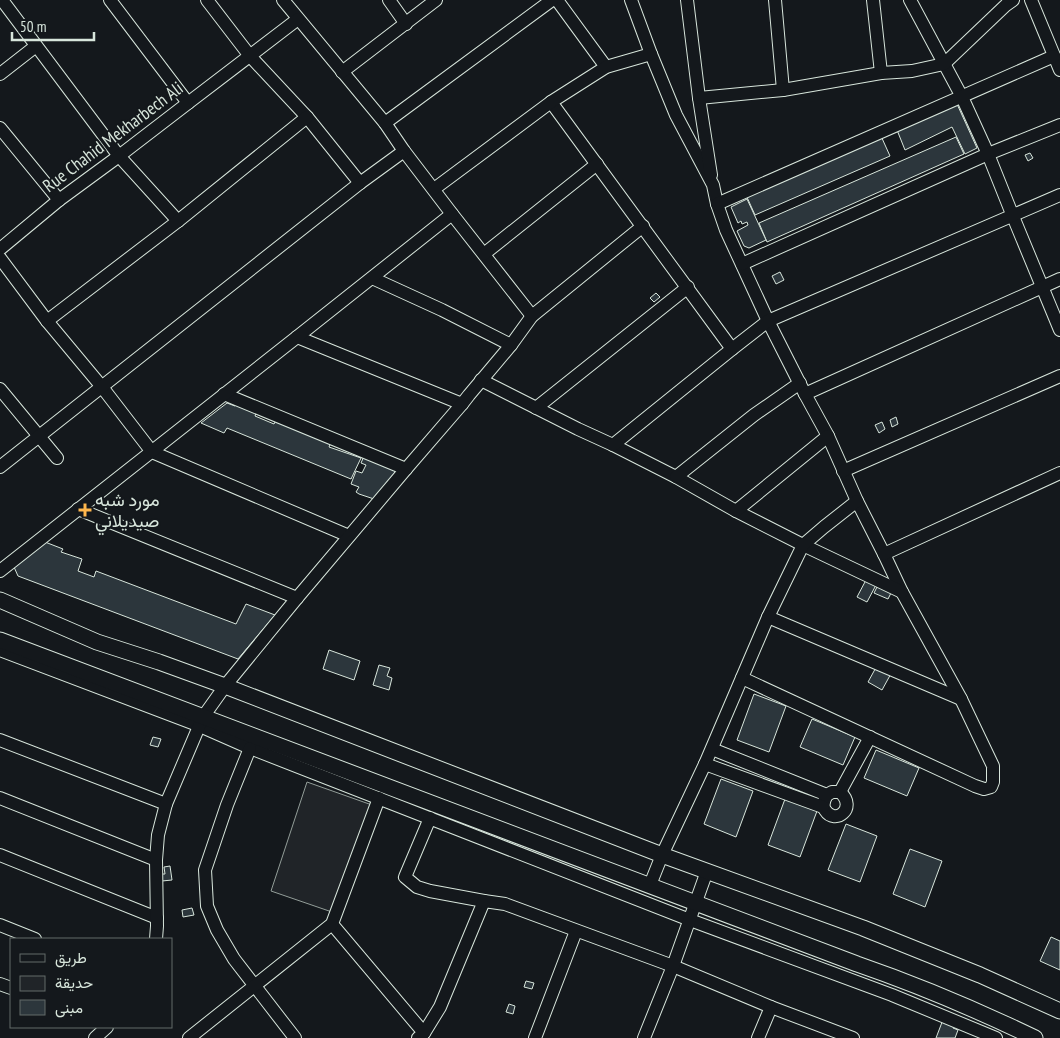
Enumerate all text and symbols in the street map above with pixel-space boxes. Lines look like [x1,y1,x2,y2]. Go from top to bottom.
scale bar [12,10,95,42]
text: 50 m [20,17,46,36]
street label: Rue Chahid Mekharbech Ali [38,76,187,197]
place label: مورد شبه صيديلاني [95,488,160,536]
marker: مورد شبه صيديلاني [79,504,91,516]
legend [10,938,172,1028]
text: طريق [55,948,87,968]
text: حديقة [55,973,93,992]
text: مبنى [55,998,83,1018]

